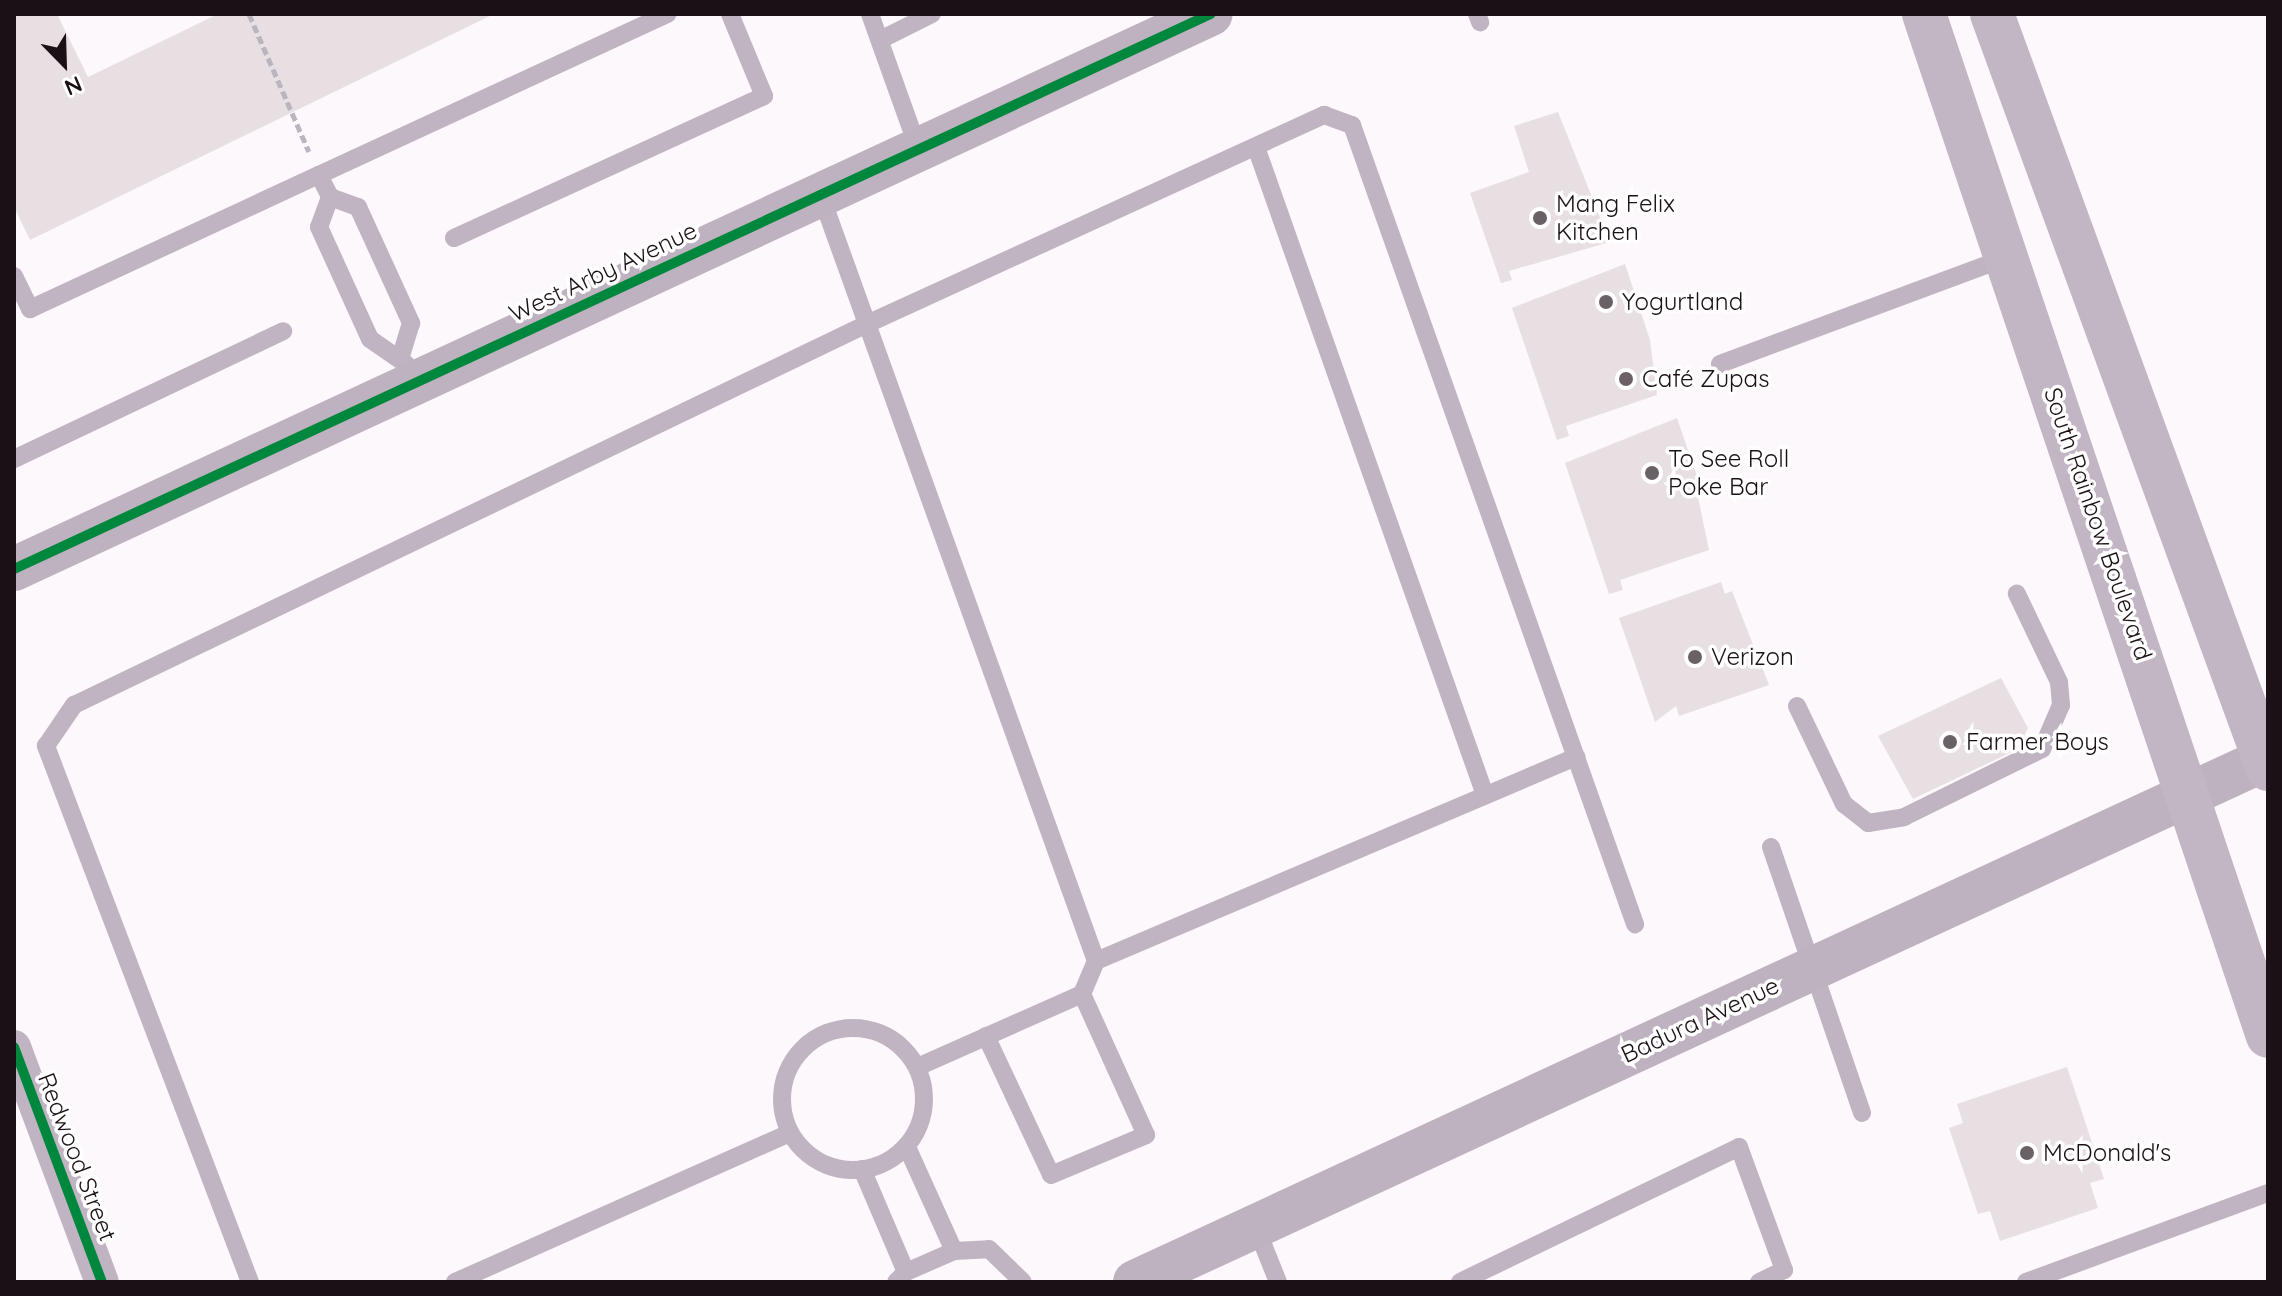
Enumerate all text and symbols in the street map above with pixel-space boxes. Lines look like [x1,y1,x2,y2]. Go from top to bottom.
north arrow [24,24,104,104]
text: N [60,70,86,102]
place label: Mang Felix Kitchen [1556,190,1675,246]
marker: Mang Felix Kitchen [1531,209,1549,227]
street label: West Arby Avenue [505,216,701,328]
place label: Yogurtland [1622,288,1743,316]
marker: Yogurtland [1597,293,1615,311]
place label: Café Zupas [1642,365,1769,393]
marker: Café Zupas [1617,370,1635,388]
street label: South Rainbow Boulevard [2038,384,2158,664]
place label: To See Roll Poke Bar [1668,445,1789,501]
marker: To See Roll Poke Bar [1643,464,1661,482]
place label: Verizon [1711,643,1794,671]
marker: Verizon [1686,648,1704,666]
place label: Farmer Boys [1966,728,2109,756]
marker: Farmer Boys [1941,733,1959,751]
street label: Badura Avenue [1616,971,1784,1069]
street label: Redwood Street [32,1069,122,1245]
place label: McDonald's [2043,1139,2171,1167]
marker: McDonald's [2018,1144,2036,1162]

